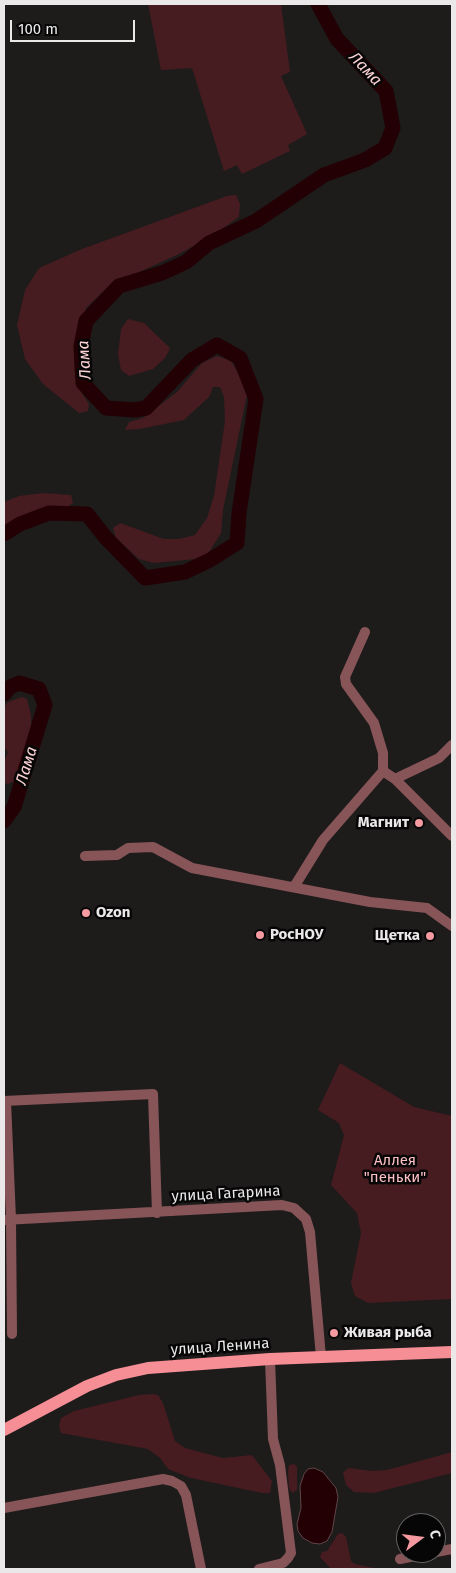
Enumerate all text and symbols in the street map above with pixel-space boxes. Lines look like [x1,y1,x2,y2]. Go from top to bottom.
scale bar [12,10,138,42]
text: 100 m [18,20,58,38]
water label: Лама [345,48,385,90]
water label: Лама [74,340,96,380]
water label: Лама [12,744,42,788]
place label: Магнит [358,814,409,832]
marker: Магнит [413,817,425,829]
place label: Ozon [96,904,130,922]
marker: Ozon [80,907,92,919]
place label: РосНОУ [270,926,323,944]
place label: Щетка [375,927,420,945]
marker: РосНОУ [254,929,266,941]
marker: Щетка [424,930,436,942]
park label: Аллея "пеньки" [364,1152,426,1187]
street label: улица Гагарина [171,1182,281,1206]
place label: Живая рыба [344,1324,432,1342]
marker: Живая рыба [328,1327,340,1339]
street label: улица Ленина [170,1335,270,1359]
north arrow [396,1513,446,1563]
text: С [426,1528,444,1540]

